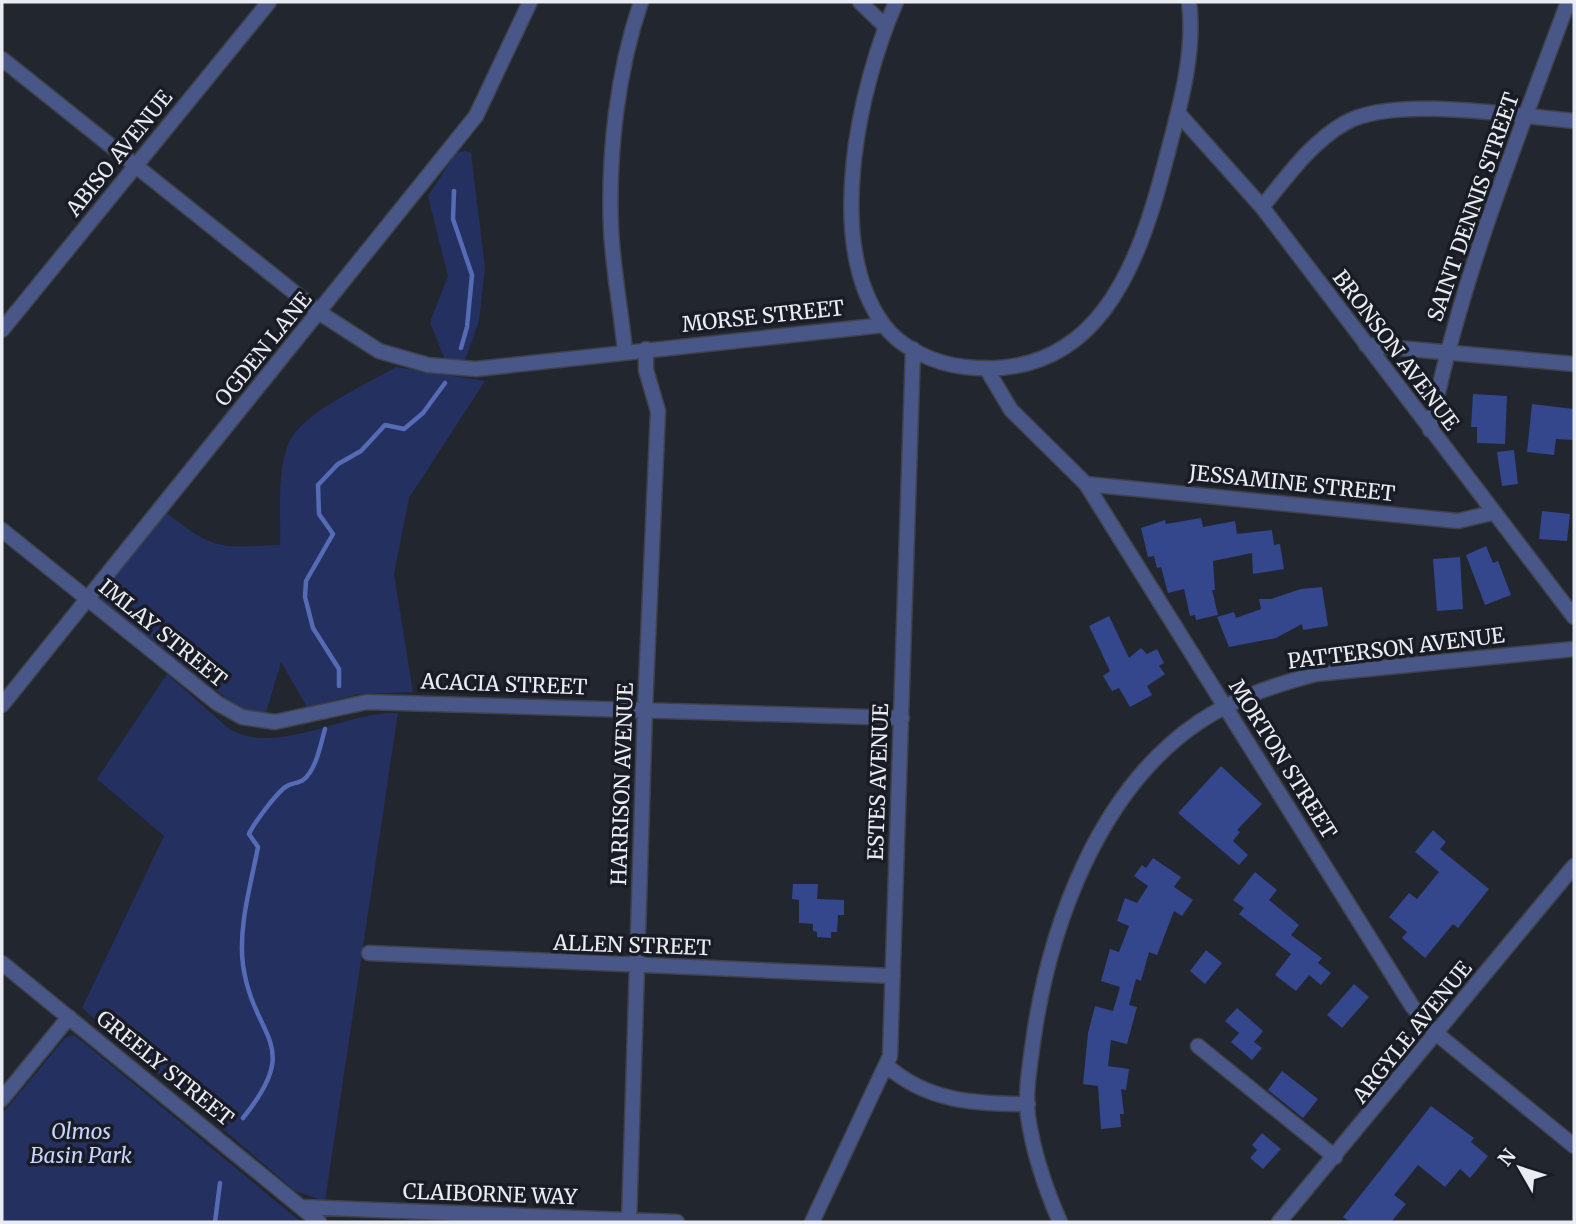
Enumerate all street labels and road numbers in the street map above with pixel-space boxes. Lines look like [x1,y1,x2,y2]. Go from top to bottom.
street label: ABISO AVENUE [59,84,179,222]
street label: SAINT DENNIS STREET [1421,89,1525,325]
street label: BRONSON AVENUE [1327,265,1465,436]
street label: OGDEN LANE [209,286,318,412]
street label: MORSE STREET [681,294,846,338]
street label: JESSAMINE STREET [1187,459,1397,507]
street label: IMLAY STREET [94,573,233,693]
street label: PATTERSON AVENUE [1286,621,1507,675]
street label: ACACIA STREET [419,668,588,700]
street label: MORTON STREET [1223,674,1343,844]
street label: HARRISON AVENUE [605,681,639,886]
street label: ESTES AVENUE [862,702,894,861]
street label: ALLEN STREET [552,929,712,961]
street label: ARGYLE AVENUE [1346,955,1478,1109]
street label: GREELY STREET [91,1004,239,1132]
street label: CLAIBORNE WAY [402,1177,578,1211]

